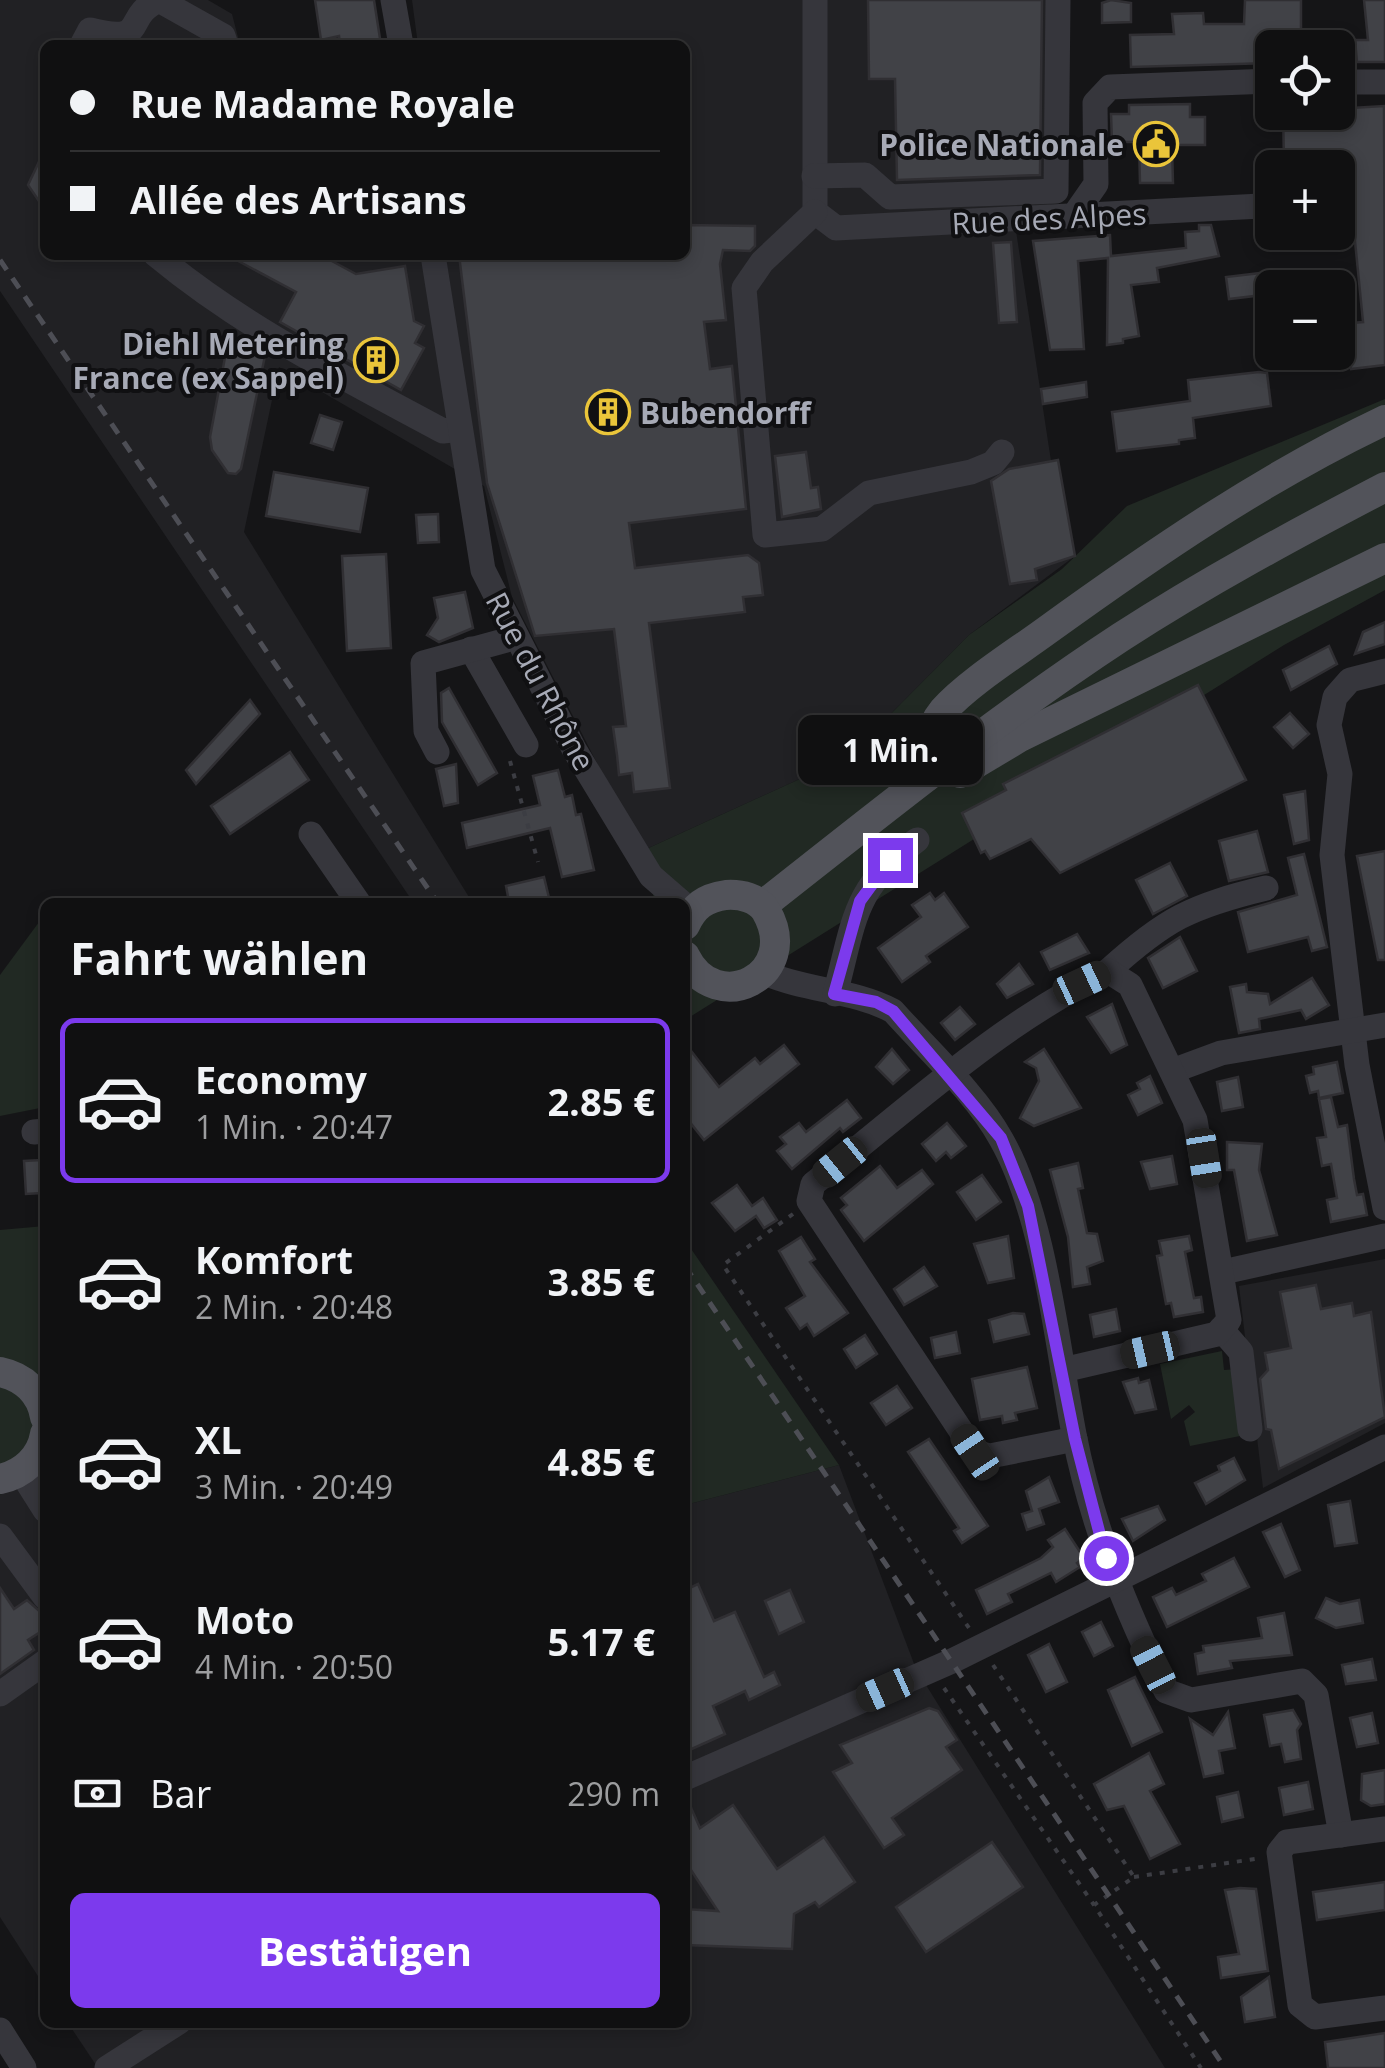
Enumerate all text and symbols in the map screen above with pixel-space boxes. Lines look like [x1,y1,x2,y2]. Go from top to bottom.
map controls [1255,30,1355,370]
button: locate [1255,30,1355,130]
text: Rue Madame Royale [130,77,515,129]
public building icon: Police Nationale [1133,121,1179,167]
place label: Police Nationale [879,124,1124,165]
button: + [1255,150,1355,250]
text: Allée des Artisans [130,173,467,225]
street label: Rue des Alpes [951,192,1147,244]
button: − [1255,270,1355,370]
place label: Diehl Metering France (ex Sappel) [72,323,344,398]
building icon: Diehl Metering France (ex Sappel) [353,337,399,383]
building icon: Bubendorff [585,389,631,435]
place label: Bubendorff [640,392,812,433]
street label: Rue du Rhône [477,585,605,777]
callout: 1 Min. [798,715,982,785]
text: 1 Min. [842,728,939,771]
route end [868,838,913,883]
text: Fahrt wählen [70,927,368,988]
car [1048,957,1116,1009]
text: Economy [195,1053,367,1105]
icon: car [75,1056,165,1146]
text: 2.85 € [547,1075,655,1127]
text: 1 Min. · 20:47 [195,1105,393,1148]
car [1184,1126,1224,1190]
car [807,1131,873,1193]
text: Komfort [195,1233,353,1285]
icon: car [75,1236,165,1326]
text: 3.85 € [547,1255,655,1307]
text: 2 Min. · 20:48 [195,1285,393,1328]
car [1117,1329,1183,1371]
text: XL [195,1413,242,1465]
icon: car [75,1416,165,1506]
car [946,1419,1004,1485]
text: 4.85 € [547,1435,655,1487]
text: 3 Min. · 20:49 [195,1465,393,1508]
route start [1084,1536,1129,1581]
text: Moto [195,1593,294,1645]
icon: car [75,1596,165,1686]
text: 5.17 € [547,1615,655,1667]
car [1126,1631,1180,1699]
text: 4 Min. · 20:50 [195,1645,393,1688]
car [851,1664,919,1716]
icon: cash [70,1766,125,1821]
text: Bar [150,1767,211,1819]
text: 290 m [567,1772,660,1815]
button: Bestätigen [70,1893,660,2008]

